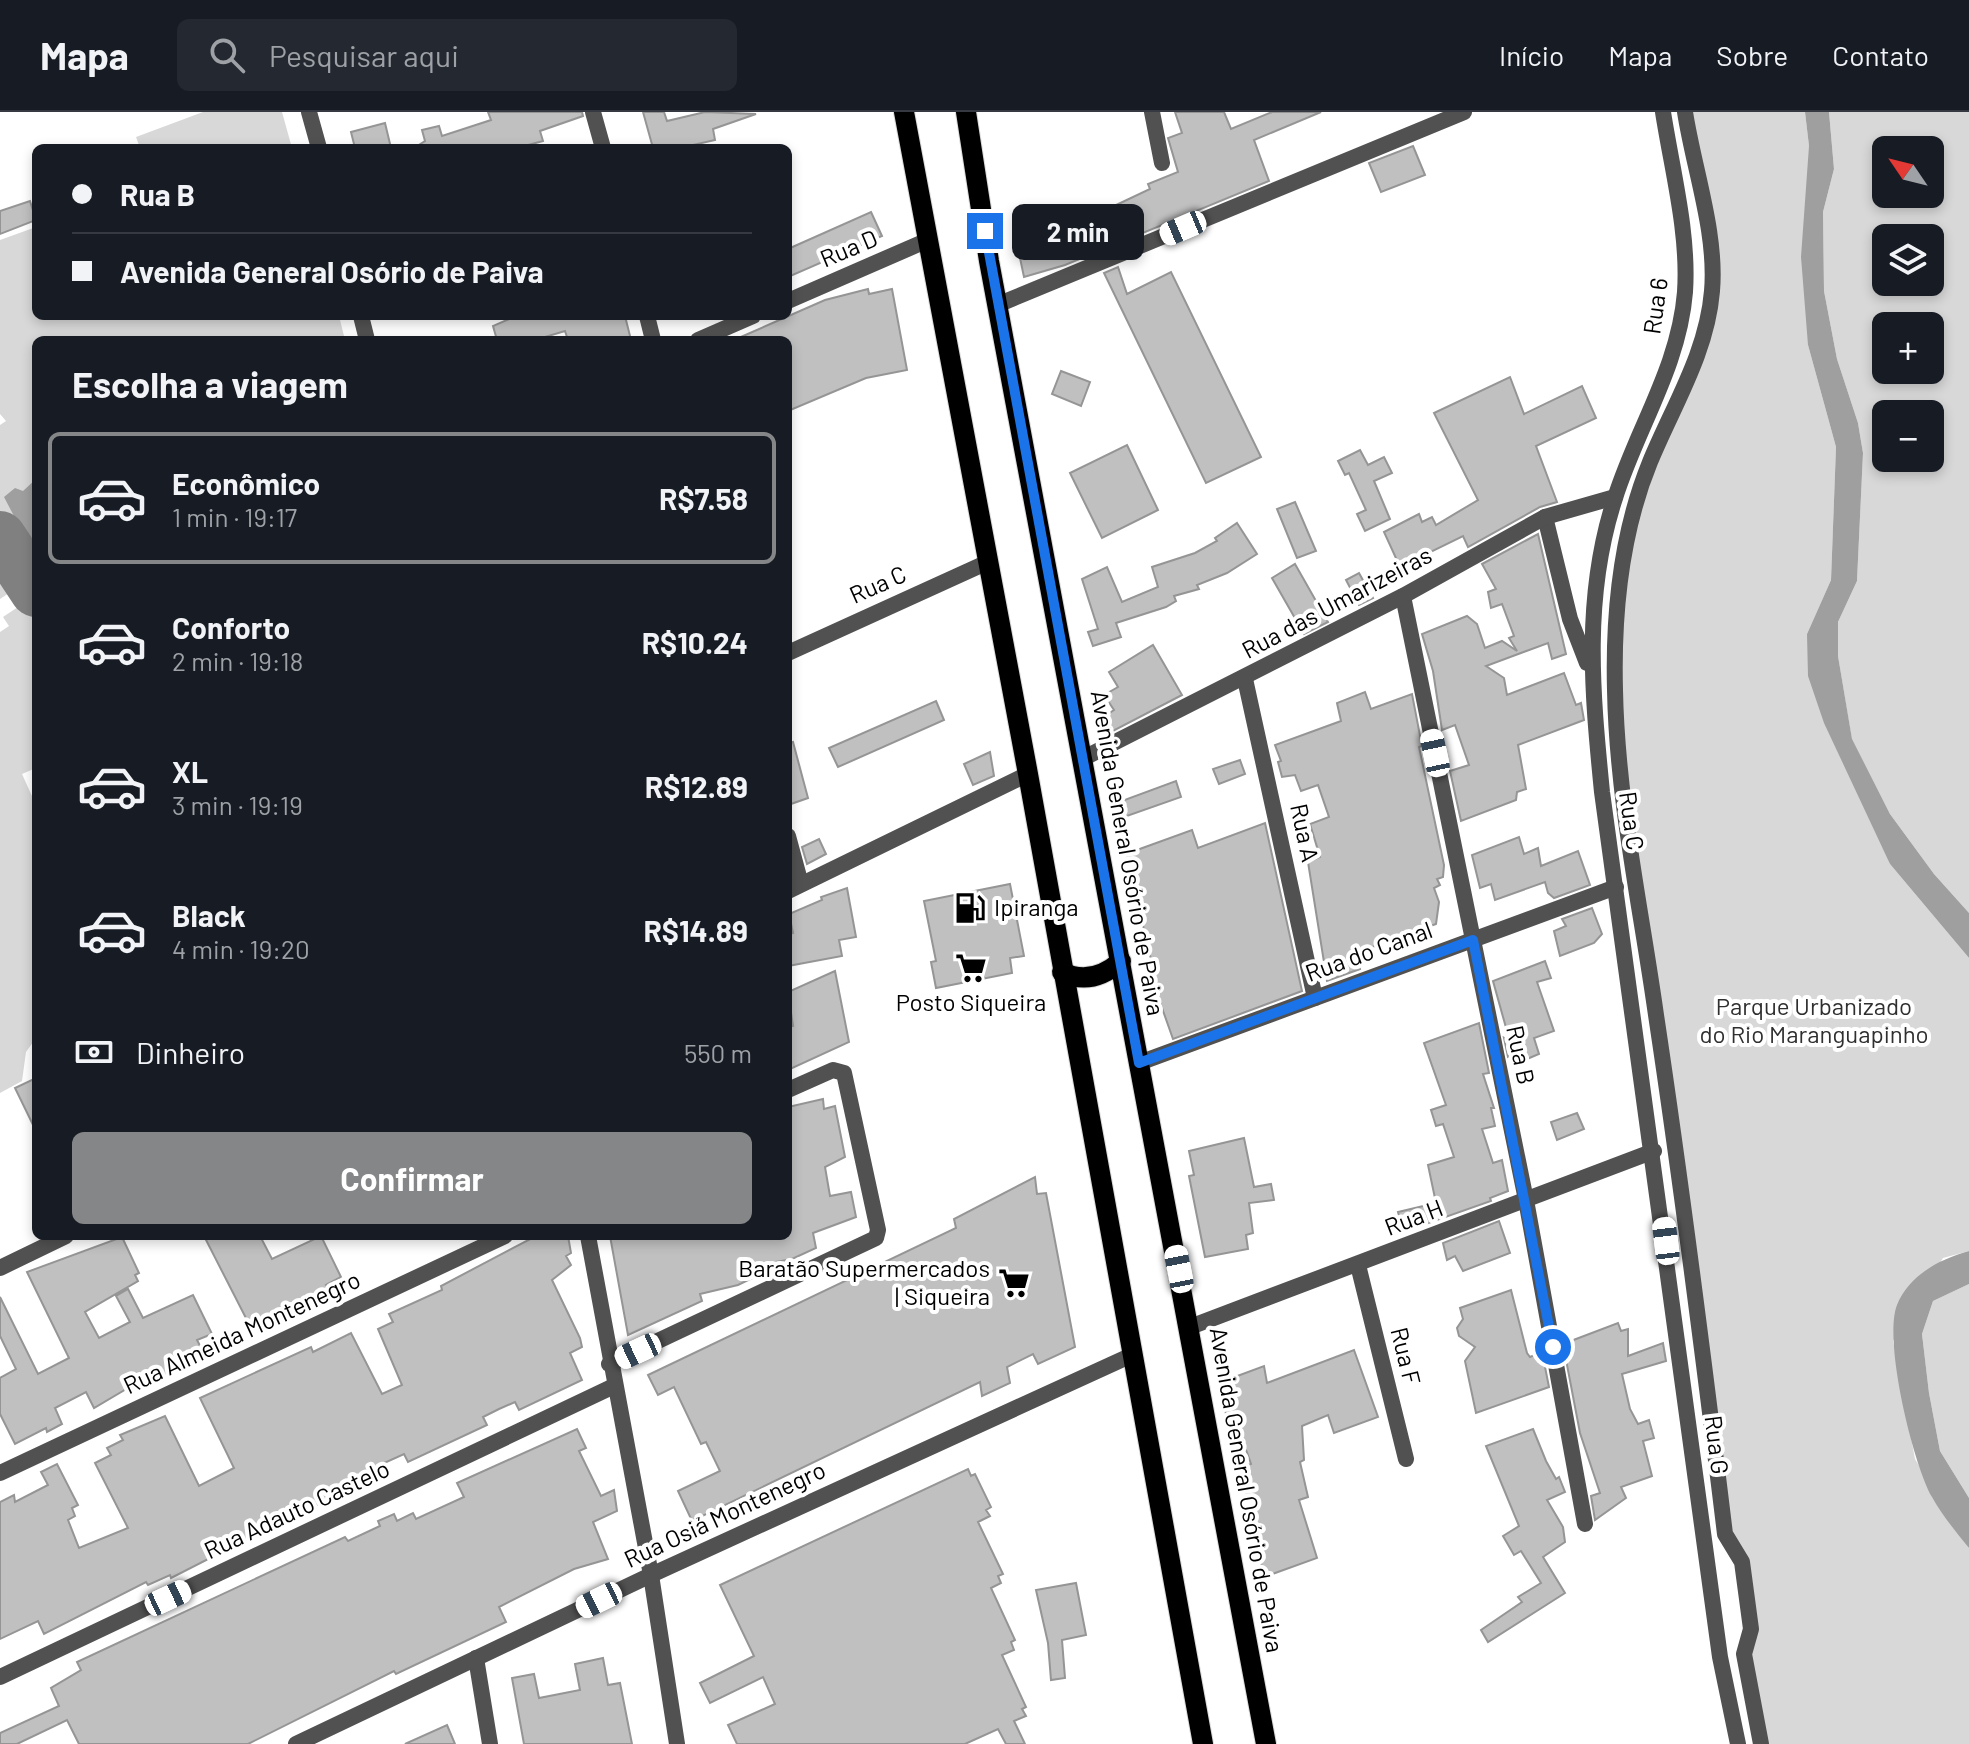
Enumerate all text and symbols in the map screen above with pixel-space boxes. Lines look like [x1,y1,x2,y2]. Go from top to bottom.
search box [177,19,737,91]
text: Mapa [40,32,129,78]
icon: search [205,33,249,77]
text: Pesquisar aqui [269,37,459,73]
text: Início [1499,38,1564,72]
text: Mapa [1608,38,1672,72]
text: Sobre [1716,38,1788,72]
text: Contato [1832,38,1929,72]
north arrow [1872,136,1944,208]
map controls [1872,136,1944,472]
text: Rua B [120,176,195,212]
callout: 2 min [1013,203,1145,259]
car [1156,208,1210,248]
route end [967,213,1003,249]
text: 2 min [1047,216,1109,247]
street label: Rua D [815,223,881,273]
button: layers [1872,224,1944,296]
text: Avenida General Osório de Paiva [120,253,543,289]
street label: Rua 6 [1636,276,1673,336]
button: + [1872,312,1944,384]
text: Escolha a viagem [72,362,348,405]
button: − [1872,400,1944,472]
icon: car [76,462,148,534]
text: Econômico [172,465,320,501]
text: R$7.58 [659,480,748,516]
text: 1 min · 19:17 [172,501,297,532]
street label: Rua das Umarizeiras [1236,539,1436,664]
street label: Rua C [844,558,910,609]
icon: car [76,606,148,678]
text: Conforto [172,609,290,645]
text: R$10.24 [642,624,748,660]
text: 2 min · 19:18 [172,645,303,676]
street label: Avenida General Osório de Paiva [1086,688,1171,1018]
car [1418,727,1452,779]
icon: car [76,750,148,822]
text: XL [172,753,208,789]
text: R$12.89 [645,768,748,804]
text: 3 min · 19:19 [172,789,303,820]
street label: Rua C [1614,789,1651,852]
street label: Rua A [1285,801,1326,865]
fuel station icon: Ipiranga [953,891,987,925]
place label: Ipiranga [994,892,1079,921]
icon: car [76,894,148,966]
text: Black [172,897,246,933]
text: R$14.89 [643,912,748,948]
street label: Rua do Canal [1301,914,1436,987]
text: 4 min · 19:20 [172,933,310,964]
supermarket icon: Posto Siqueira [954,951,988,985]
place label: Posto Siqueira [896,987,1046,1016]
park label: Parque Urbanizado do Rio Maranguapinho [1699,991,1929,1048]
street label: Rua B [1501,1022,1542,1087]
icon: cash [72,1030,116,1074]
text: Dinheiro [136,1034,245,1070]
text: 550 m [684,1037,752,1068]
button: Confirmar [72,1132,752,1224]
street label: Rua H [1380,1192,1447,1241]
car [1651,1216,1681,1266]
car [1163,1243,1195,1295]
place label: Baratão Supermercados | Siqueira [738,1253,990,1310]
street label: Rua Almeida Montenegro [118,1264,364,1399]
supermarket icon: Baratão Supermercados | Siqueira [997,1266,1031,1300]
street label: Rua F [1385,1324,1428,1388]
street label: Avenida General Osório de Paiva [1205,1325,1290,1655]
route start [1535,1329,1571,1365]
car [611,1330,665,1372]
street label: Rua G [1699,1414,1735,1476]
street label: Rua Adauto Castelo [199,1453,394,1564]
street label: Rua Osiá Montenegro [619,1454,830,1573]
car [141,1577,195,1619]
car [572,1579,626,1621]

